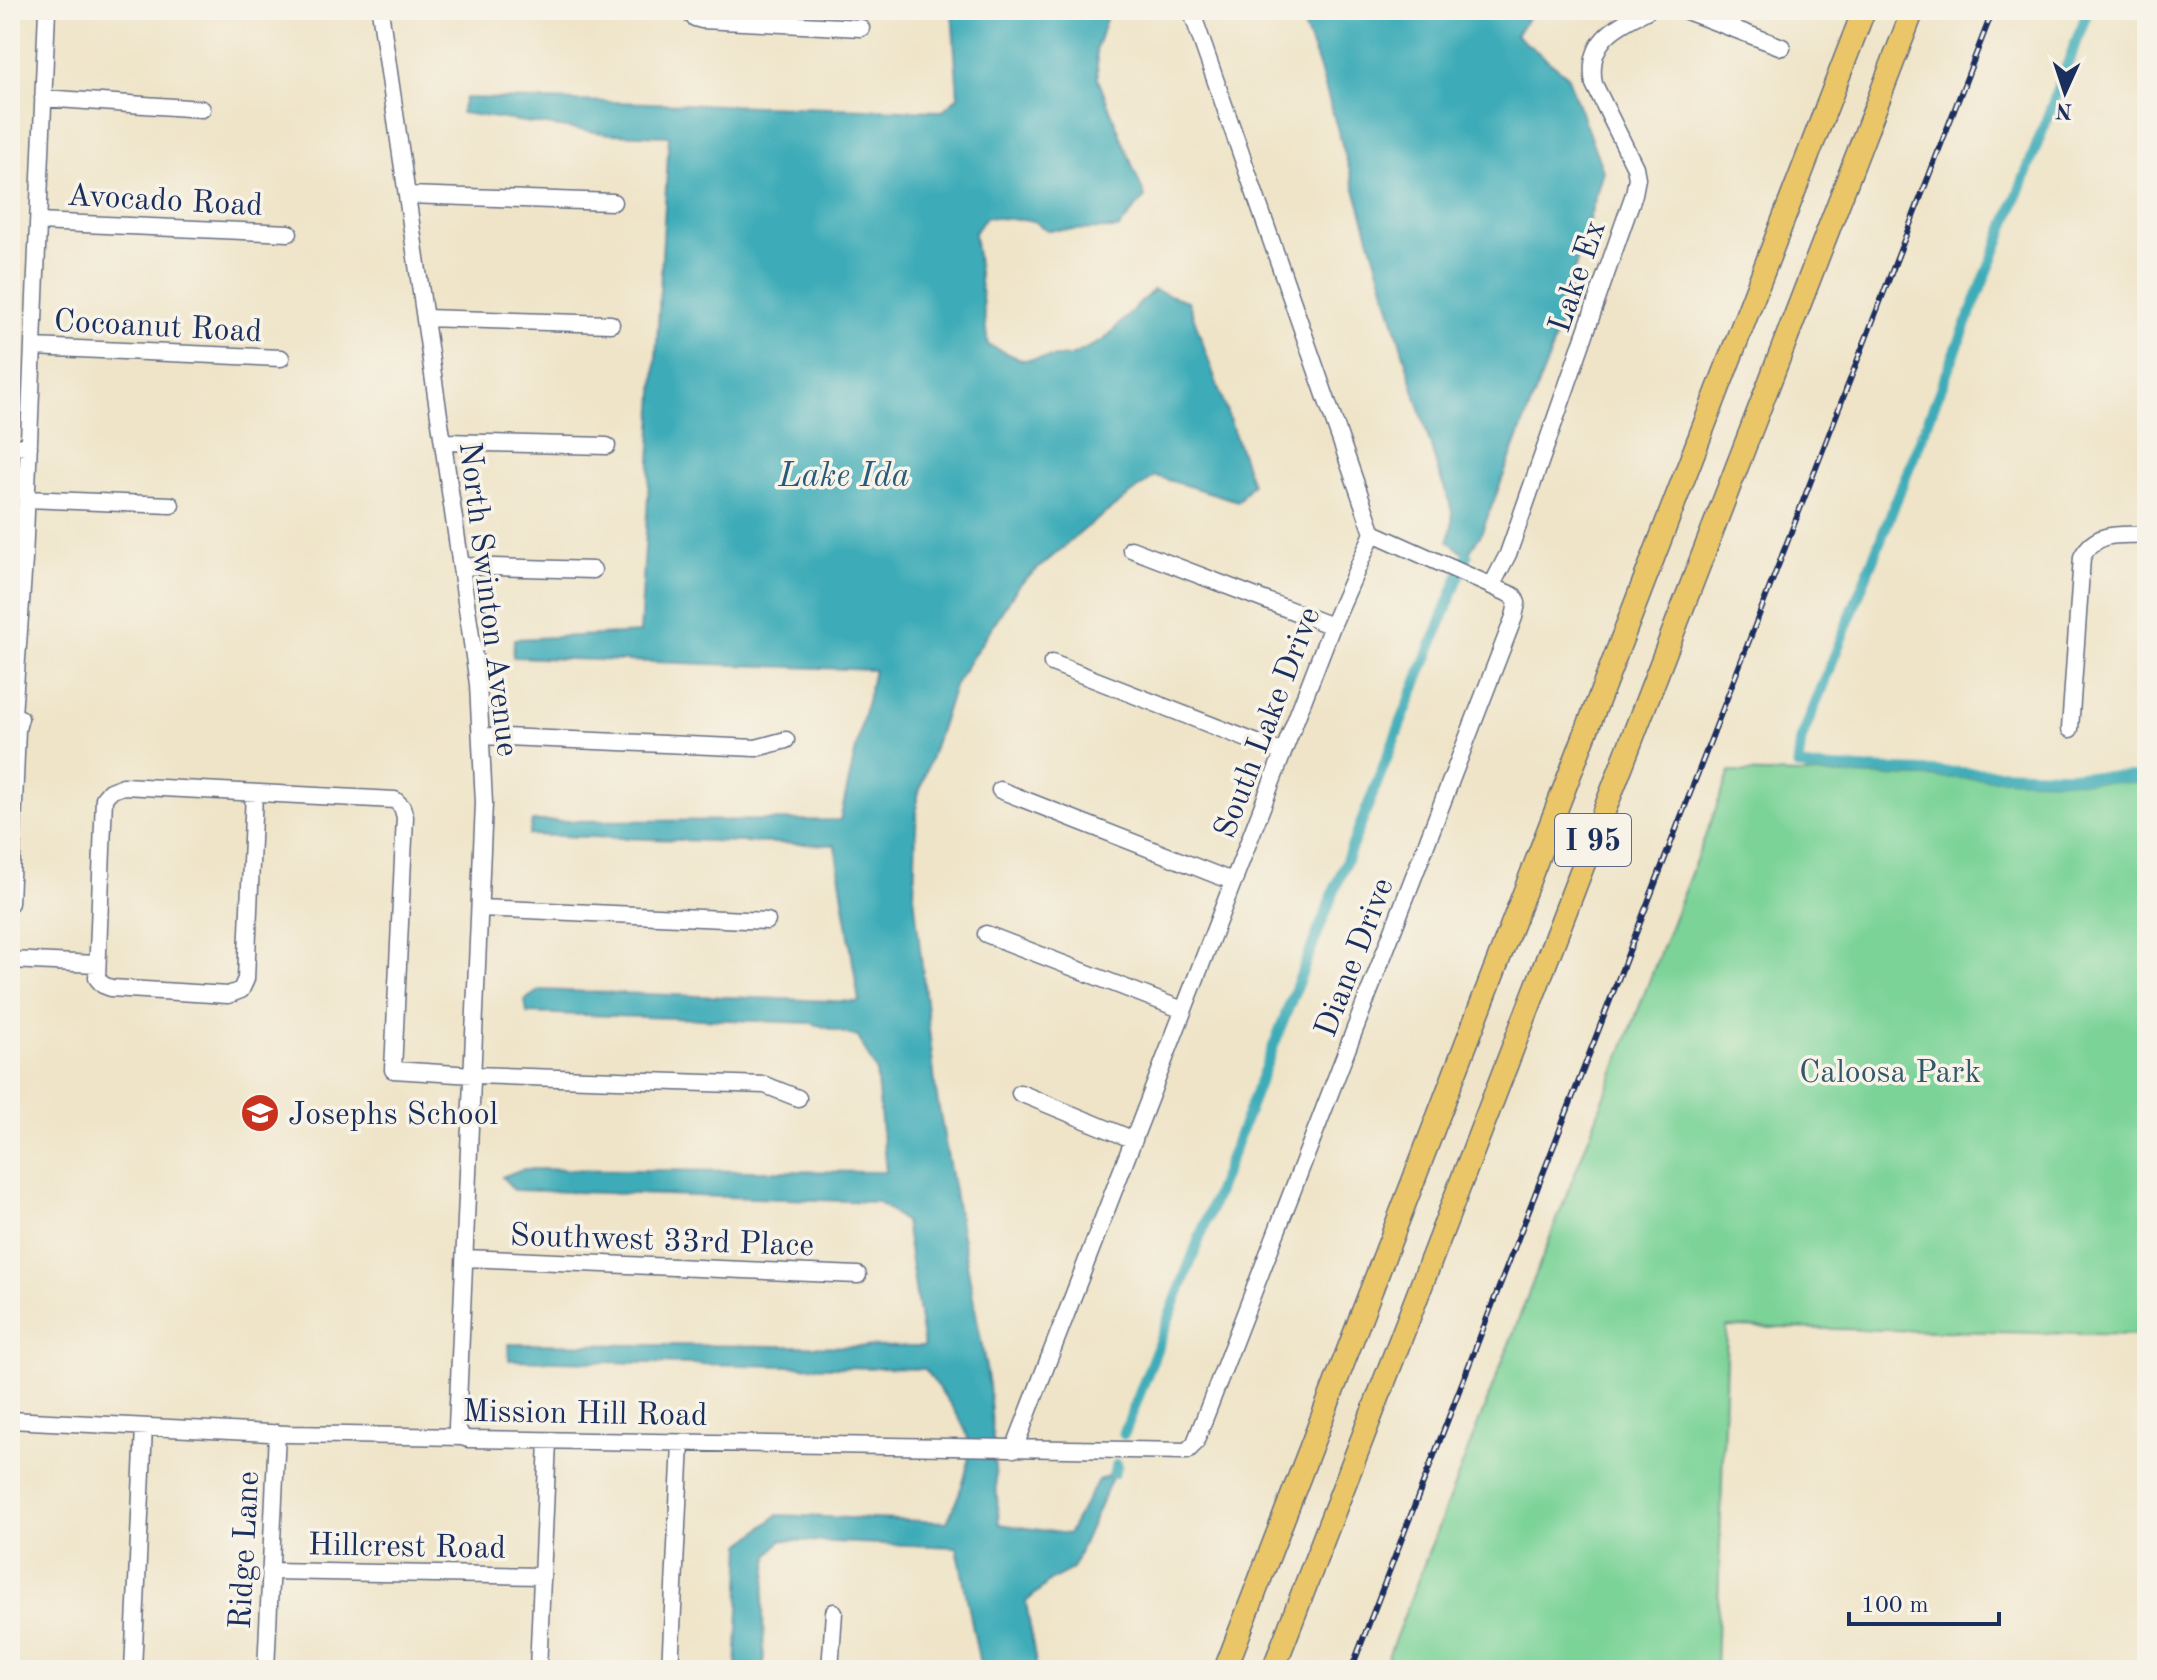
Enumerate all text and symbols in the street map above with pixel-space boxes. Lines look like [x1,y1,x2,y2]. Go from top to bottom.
north arrow [2025,52,2105,132]
text: N [2055,99,2073,121]
street label: Avocado Road [66,181,264,223]
street label: Lake Ex [1545,217,1613,337]
street label: Cocoanut Road [53,307,263,349]
street label: North Swinton Avenue [452,440,522,759]
water label: Lake Ida [777,460,910,494]
street label: South Lake Drive [1210,603,1328,843]
road number: I 95 [1555,814,1631,866]
street label: Diane Drive [1311,874,1401,1042]
park label: Caloosa Park [1799,1058,1981,1090]
school or university icon: Josephs School [239,1092,281,1134]
place label: Josephs School [288,1100,498,1132]
street label: Southwest 33rd Place [509,1221,814,1263]
street label: Mission Hill Road [462,1397,708,1433]
street label: Ridge Lane [226,1470,266,1630]
street label: Hillcrest Road [308,1530,506,1566]
scale bar [1849,1576,1999,1626]
text: 100 m [1861,1594,1929,1618]

